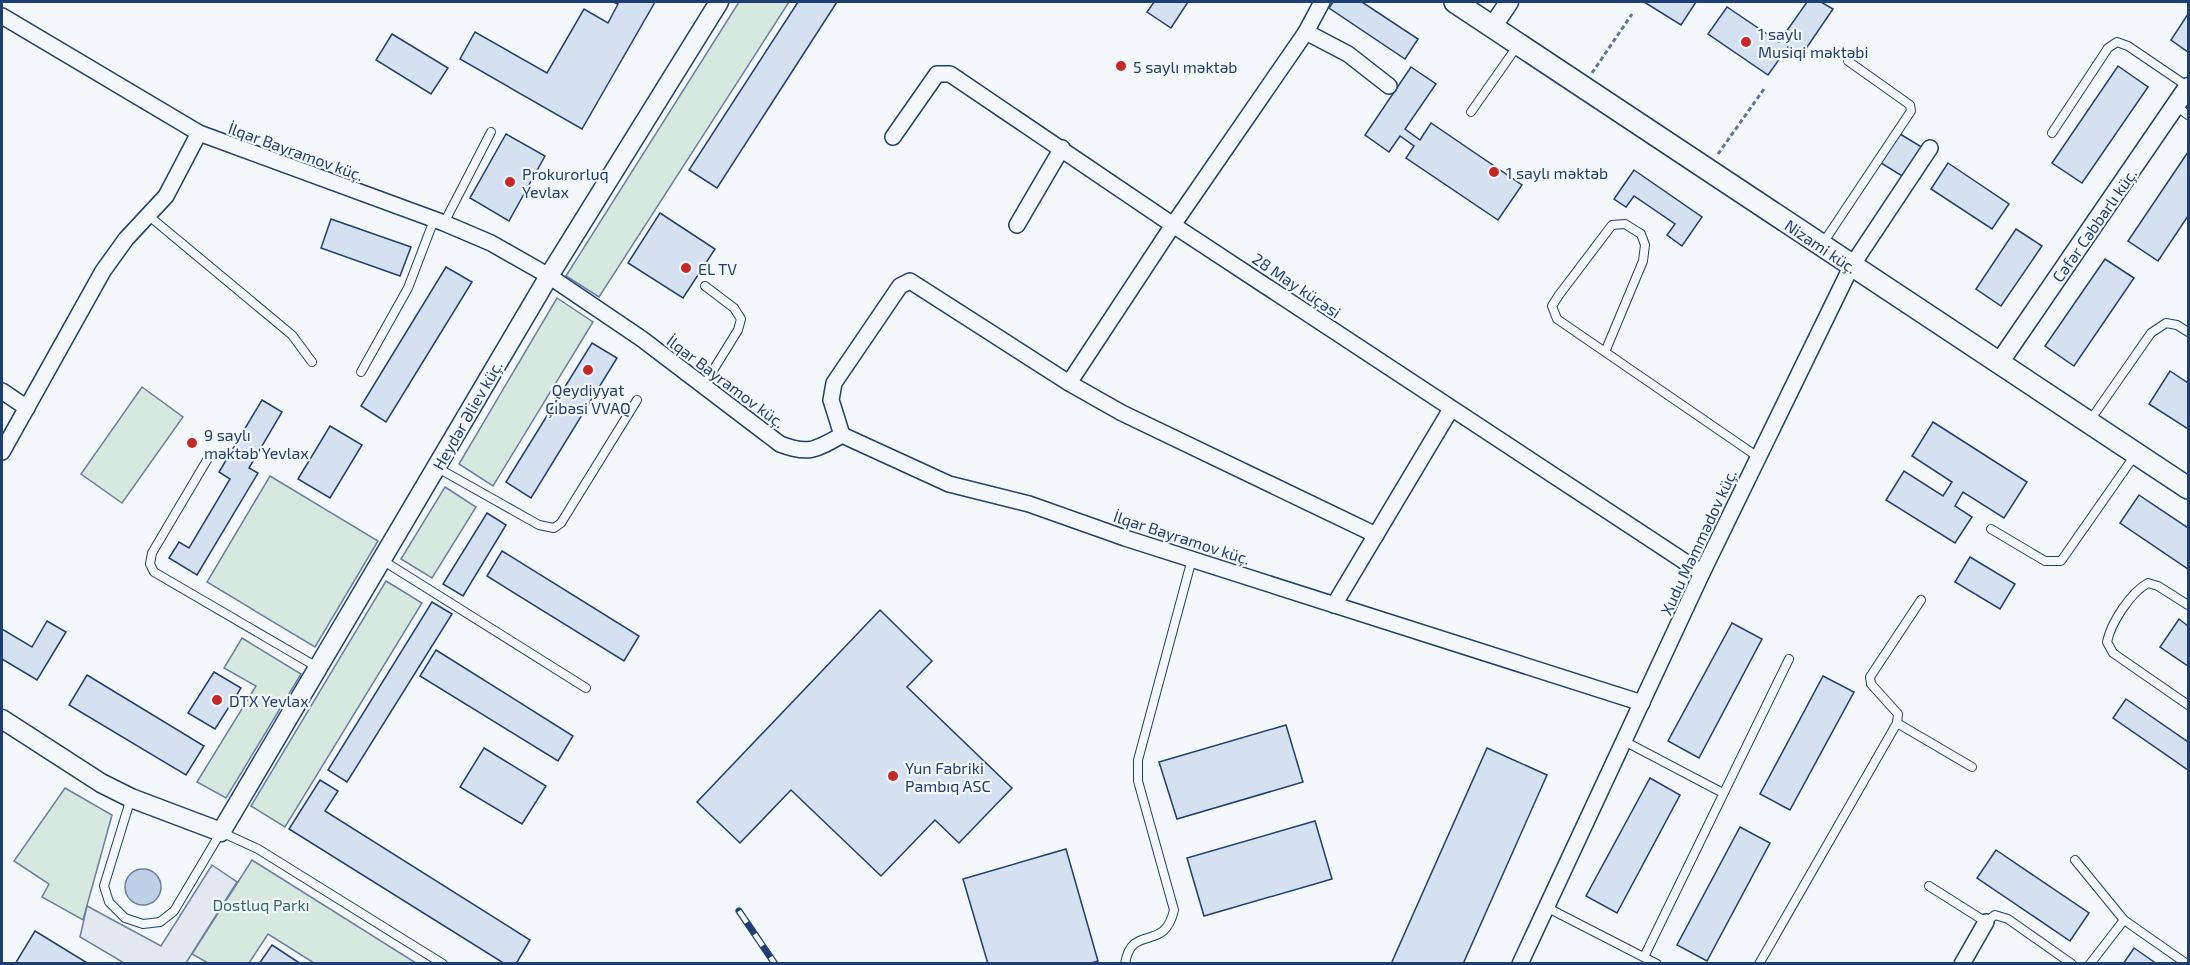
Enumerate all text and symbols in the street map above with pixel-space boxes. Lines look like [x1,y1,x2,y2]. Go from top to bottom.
place label: 1 saylı Musiqi məktəbi [1758,24,1868,61]
marker: 1 saylı Musiqi məktəbi [1739,35,1753,49]
place label: 5 saylı məktəb [1133,57,1237,76]
marker: 5 saylı məktəb [1114,59,1128,73]
street label: İlqar Bayramov küç. [226,118,366,185]
place label: 1 saylı məktəb [1506,163,1608,182]
place label: Prokurorluq Yevlax [522,164,609,201]
marker: 1 saylı məktəb [1487,165,1501,179]
street label: Cəfər Cəbbarlı küç. [2048,165,2141,286]
marker: Prokurorluq Yevlax [503,175,517,189]
street label: Nizami küç. [1781,215,1861,278]
street label: 28 May küçəsi [1249,248,1345,322]
place label: EL TV [698,259,737,278]
marker: EL TV [679,261,693,275]
street label: İlqar Bayramov küç. [663,331,789,432]
street label: Heydər Əliev küç. [428,357,507,473]
marker: Qeydiyyat Çıbəsi VVAQ [581,363,595,377]
place label: Qeydiyyat Çıbəsi VVAQ [545,380,631,418]
place label: 9 saylı məktəb Yevlax [204,425,309,462]
marker: 9 saylı məktəb Yevlax [185,436,199,450]
street label: Xudu Məmmədov küç. [1656,466,1741,618]
street label: İlqar Bayramov küç. [1111,506,1253,569]
place label: DTX Yevlax [229,691,309,710]
marker: DTX Yevlax [210,693,224,707]
place label: Yun Fabriki Pambıq ASC [905,758,991,795]
marker: Yun Fabriki Pambıq ASC [886,769,900,783]
park label: Dostluq Parkı [212,895,310,914]

